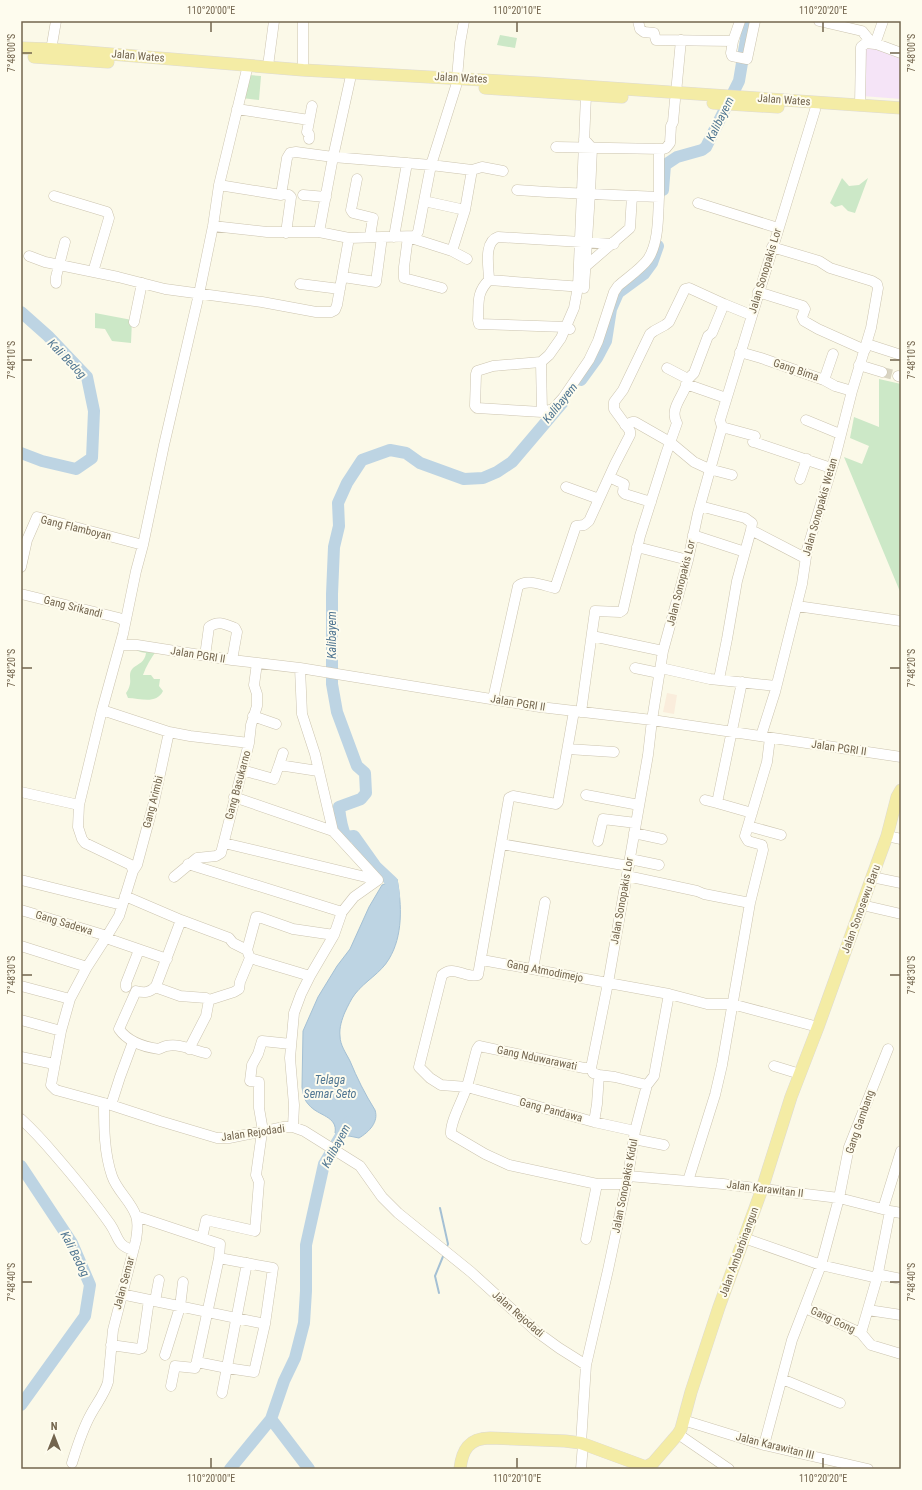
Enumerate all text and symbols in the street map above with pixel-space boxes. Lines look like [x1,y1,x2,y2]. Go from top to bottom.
text: 110°20'00"E [187,5,235,16]
text: 110°20'10"E [493,5,541,16]
text: 110°20'20"E [799,5,847,16]
text: 7°48'00"S [6,34,17,72]
text: 7°48'00"S [906,34,917,72]
street label: Jalan Wates [111,47,165,65]
street label: Jalan Wates [434,70,488,86]
street label: Jalan Wates [757,92,811,108]
water label: Kalibayem [703,94,737,143]
street label: Jalan Sonopakis Lor [746,226,784,315]
water label: Kali Bedog [45,336,89,382]
text: 7°48'10"S [6,341,17,379]
text: 7°48'10"S [906,341,917,379]
street label: Gang Bima [772,356,820,384]
water label: Kalibayem [540,380,581,426]
street label: Jalan Sonopakis Wetan [800,457,840,557]
street label: Gang Flamboyan [39,513,113,543]
street label: Jalan Sonopakis Lor [664,538,698,627]
street label: Gang Srikandi [42,593,104,621]
water label: Kalibayem [325,611,339,659]
street label: Jalan PGRI II [170,644,226,666]
text: 7°48'20"S [6,649,17,687]
text: 7°48'20"S [906,649,917,687]
street label: Jalan PGRI II [490,692,546,714]
street label: Jalan PGRI II [811,738,867,758]
street label: Gang Basukarno [223,749,254,821]
street label: Gang Arimbi [140,774,166,830]
street label: Jalan Sonopakis Lor [608,856,636,946]
street label: Jalan Sonosewu Baru [839,863,883,955]
street label: Gang Sadewa [34,908,94,938]
text: 7°48'30"S [6,956,17,994]
text: 7°48'30"S [906,956,917,994]
street label: Gang Atmodimejo [506,957,585,985]
street label: Gang Nduwarawati [496,1043,578,1073]
water label: Telaga Semar Seto [304,1073,357,1101]
street label: Gang Gambang [843,1088,877,1156]
street label: Gang Pandawa [518,1095,584,1125]
street label: Jalan Rejodadi [220,1122,286,1144]
water label: Kalibayem [319,1122,353,1170]
street label: Jalan Sonopakis Kidul [609,1138,641,1234]
street label: Jalan Karawitan II [726,1178,804,1200]
street label: Jalan Ambarbinangun [717,1205,761,1299]
water label: Kali Bedog [58,1229,93,1279]
street label: Jalan Semar [111,1255,137,1311]
text: 7°48'40"S [6,1263,17,1301]
text: 7°48'40"S [906,1263,917,1301]
street label: Jalan Rejodadi [490,1288,546,1340]
street label: Gang Gong [809,1304,857,1336]
north arrow [34,1416,74,1456]
text: N [51,1420,58,1433]
street label: Jalan Karawitan III [735,1430,815,1462]
text: 110°20'00"E [187,1473,235,1484]
text: 110°20'10"E [493,1473,541,1484]
text: 110°20'20"E [799,1473,847,1484]

